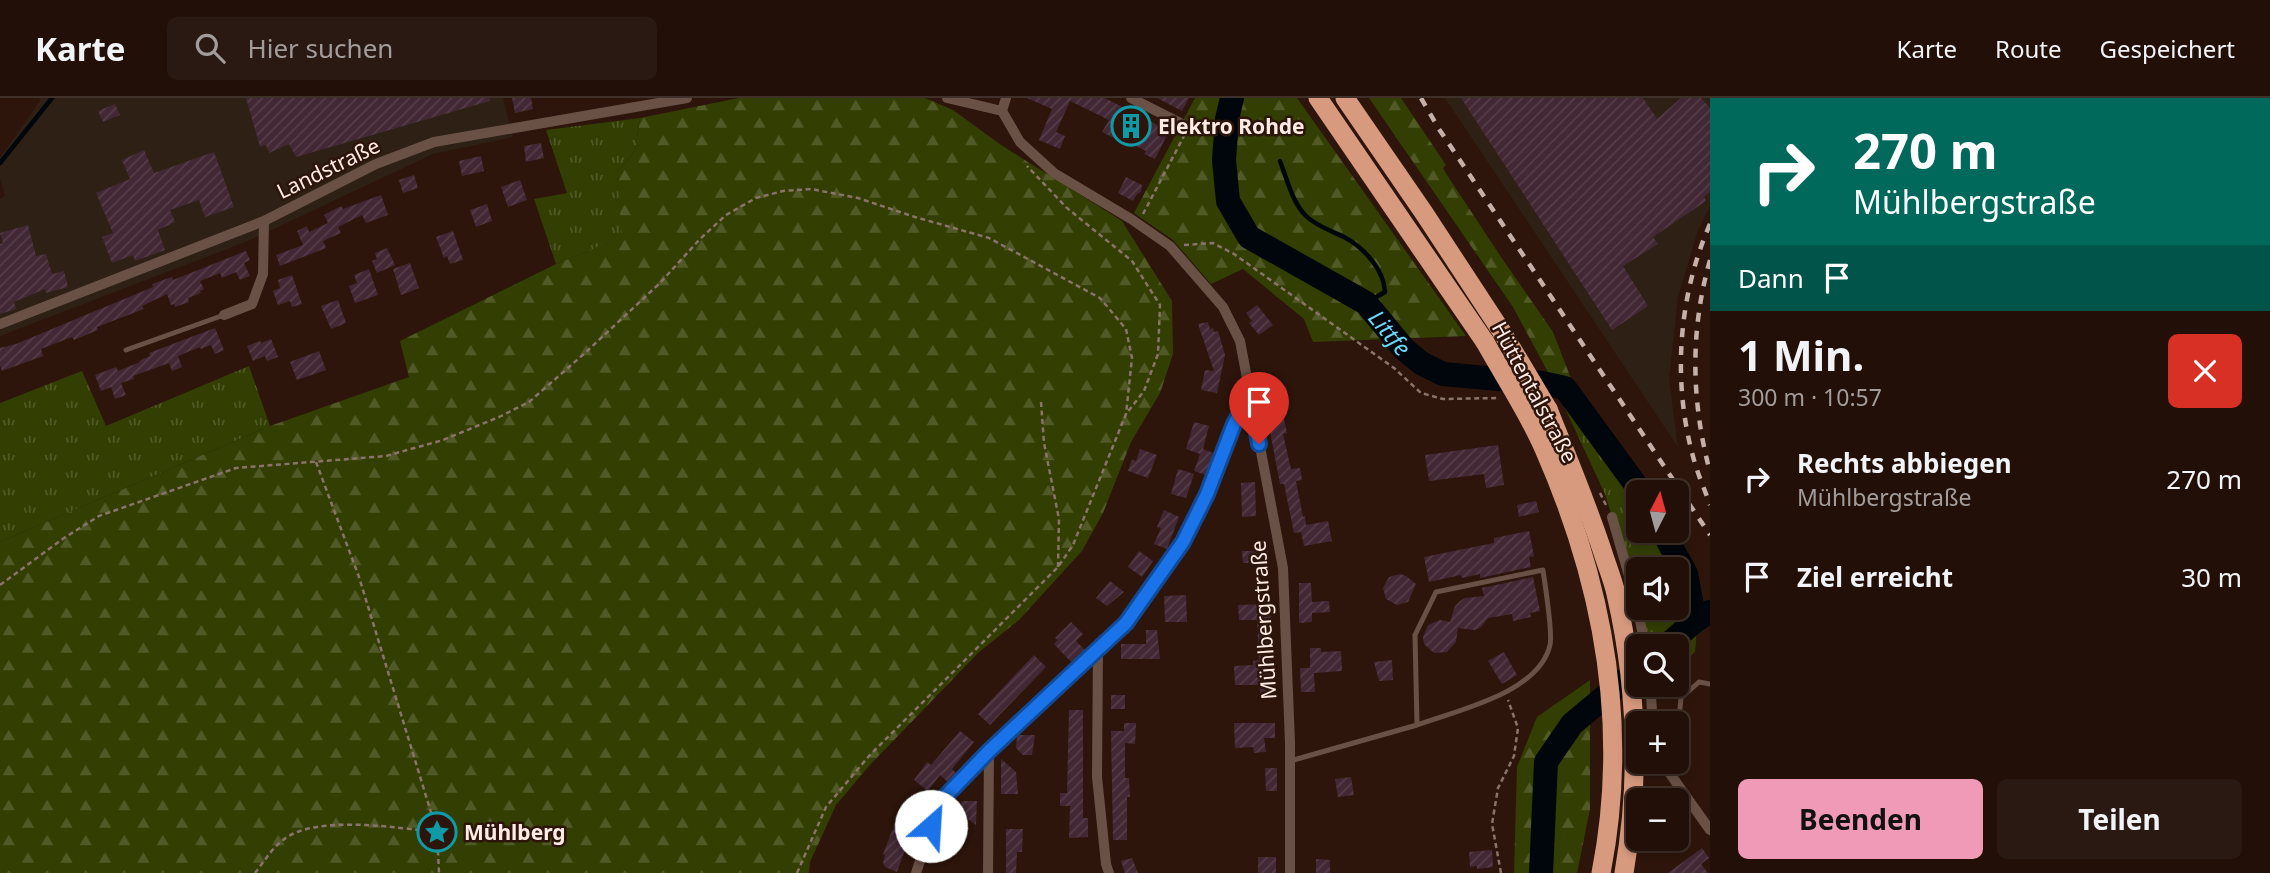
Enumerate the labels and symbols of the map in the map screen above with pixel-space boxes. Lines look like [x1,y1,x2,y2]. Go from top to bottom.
building icon: Elektro Rohde [1110,105,1152,147]
place label: Elektro Rohde [1158,112,1305,140]
street label: Landstraße [272,131,384,205]
water label: Littfe [1362,303,1419,362]
street label: Hüttentalstraße [1486,317,1584,467]
pin [1229,372,1289,444]
north arrow [1626,480,1689,542]
street label: Mühlbergstraße [1243,540,1283,700]
position arrow [894,789,968,863]
place icon: Mühlberg [416,811,458,853]
place label: Mühlberg [464,818,566,846]

